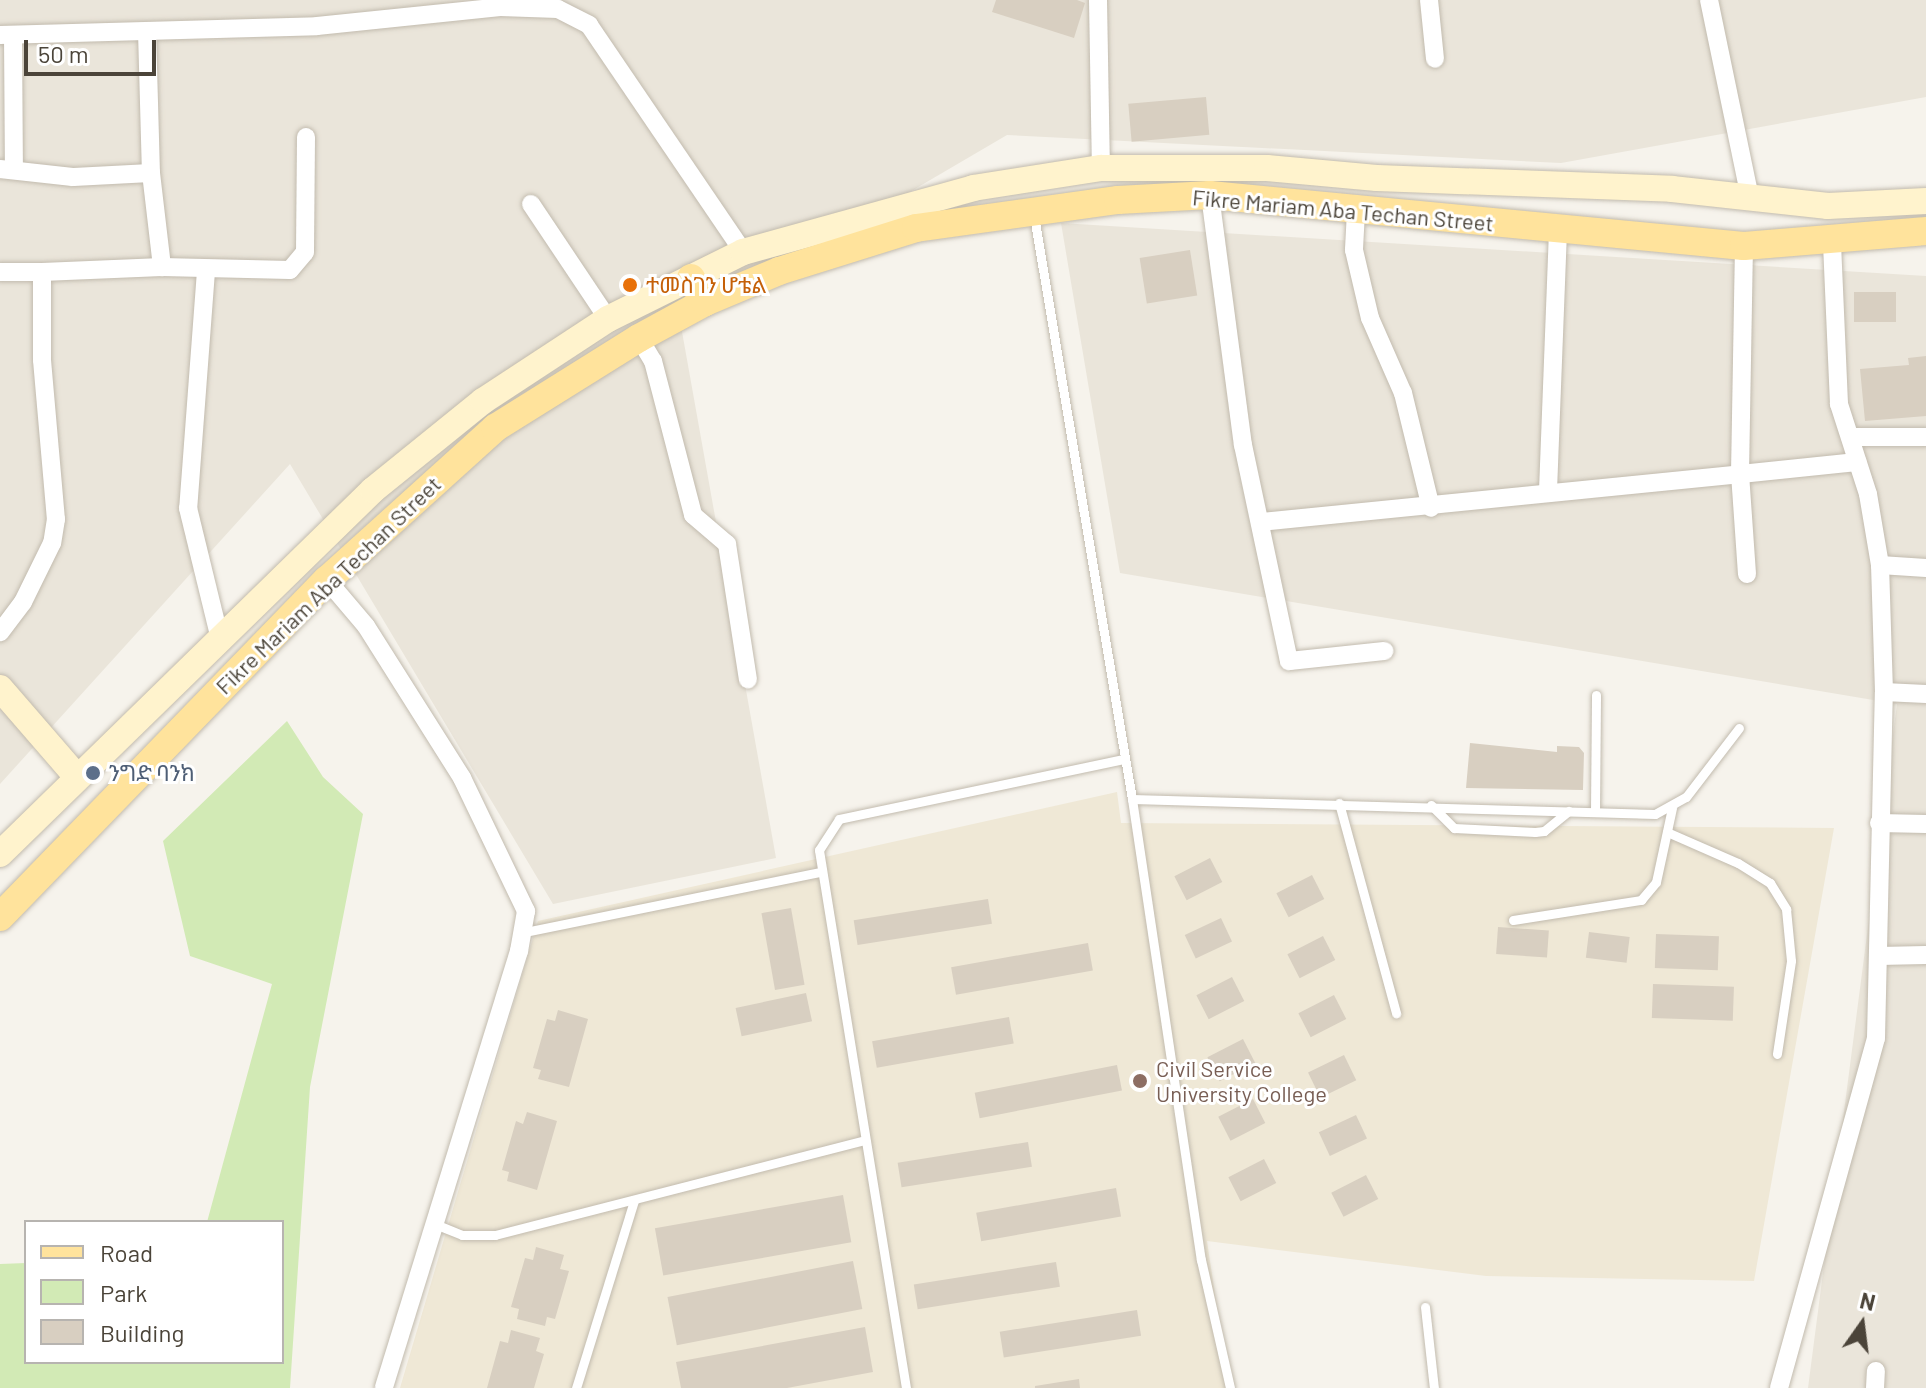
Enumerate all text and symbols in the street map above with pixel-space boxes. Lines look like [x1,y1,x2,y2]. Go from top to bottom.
scale bar [28,24,160,74]
text: 50 m [38,39,89,68]
street label: Fikre Mariam Aba Techan Street [1191,184,1495,236]
place label: ተመስገን ሆቴል [646,272,766,298]
marker: ተመስገን ሆቴል [621,276,639,294]
street label: Fikre Mariam Aba Techan Street [210,471,446,699]
place label: ንግድ ባንክ [109,760,195,786]
marker: ንግድ ባንክ [84,764,102,782]
place label: Civil Service University College [1156,1055,1327,1106]
marker: Civil Service University College [1131,1072,1149,1090]
legend [24,1220,284,1364]
text: Road [100,1238,153,1267]
text: Park [100,1278,147,1307]
north arrow [1822,1284,1902,1364]
text: N [1858,1286,1878,1315]
text: Building [100,1318,184,1347]

